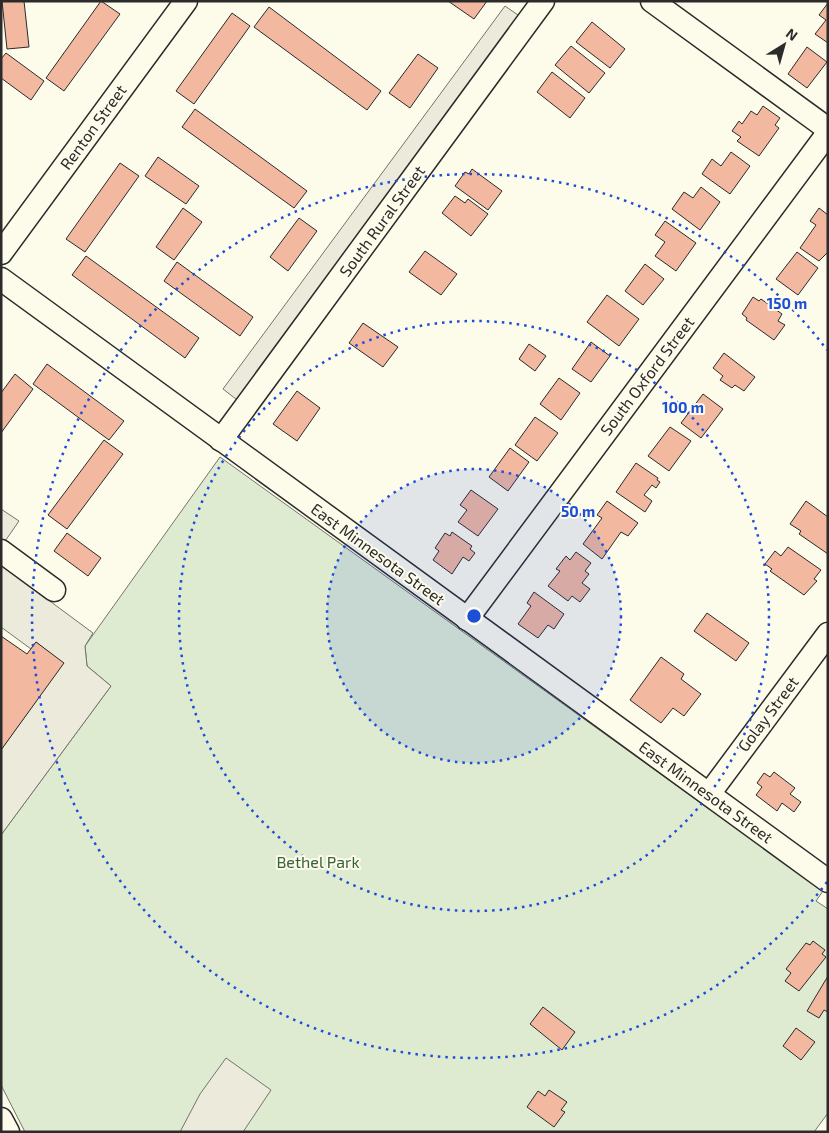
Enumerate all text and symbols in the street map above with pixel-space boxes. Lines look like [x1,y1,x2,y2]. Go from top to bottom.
north arrow [759,20,809,70]
text: N [783,24,801,44]
street label: Renton Street [55,81,130,173]
street label: South Rural Street [335,161,428,280]
text: 150 m [767,294,807,312]
street label: South Oxford Street [596,313,697,439]
text: 100 m [662,398,704,416]
street label: East Minnesota Street [308,499,449,609]
text: 50 m [561,502,595,520]
centre of rings [465,607,483,625]
street label: Golay Street [733,673,802,755]
street label: East Minnesota Street [636,737,777,847]
park label: Bethel Park [276,852,360,871]

